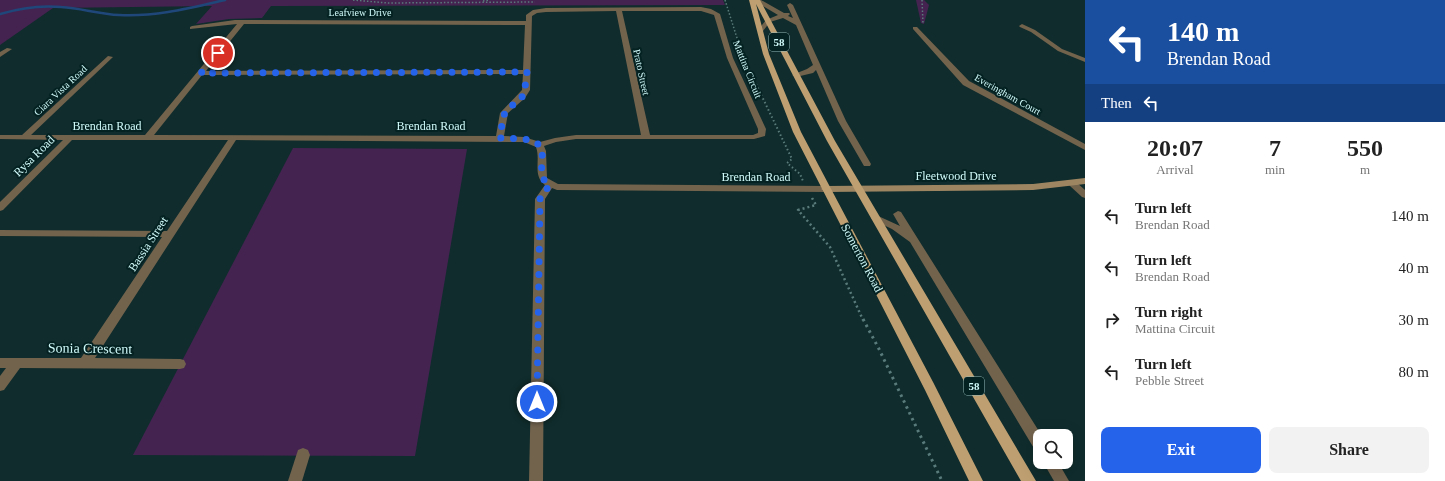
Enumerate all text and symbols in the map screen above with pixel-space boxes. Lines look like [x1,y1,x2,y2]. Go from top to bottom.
street label: Leafview Drive [328,7,392,18]
icon: left [1101,16,1153,68]
text: 140 m [1167,16,1239,47]
road number: 58 [769,33,789,51]
pin [201,36,235,70]
street label: Mattina Circuit [731,39,764,100]
icon: arrive [207,42,229,64]
street label: Prato Street [631,48,652,96]
text: Brendan Road [1167,49,1270,69]
street label: Ciara Vista Road [32,63,89,118]
street label: Everingham Court [973,72,1043,117]
icon: left [1140,92,1162,114]
text: Then [1101,95,1132,111]
street label: Brendan Road [73,119,141,133]
street label: Brendan Road [397,119,465,133]
street label: Rysa Road [11,133,57,179]
text: 20:07 [1147,135,1203,161]
text: 7 [1269,135,1281,161]
text: 550 [1347,135,1383,161]
text: Arrival [1156,162,1194,177]
text: min [1265,162,1285,177]
text: m [1360,162,1370,177]
street label: Fleetwood Drive [916,169,996,183]
street label: Brendan Road [722,170,790,184]
text: Turn left [1135,200,1192,216]
icon: left [1101,205,1123,227]
text: 140 m [1391,208,1429,224]
street label: Bassia Street [125,213,171,274]
text: Brendan Road [1135,217,1210,232]
street label: Somerton Road [838,222,886,294]
text: Turn left [1135,252,1192,268]
icon: left [1101,257,1123,279]
text: 40 m [1399,260,1429,276]
text: Brendan Road [1135,269,1210,284]
text: Turn right [1135,304,1202,320]
icon: right [1101,309,1123,331]
text: 30 m [1399,312,1429,328]
text: Mattina Circuit [1135,321,1215,336]
street label: Sonia Crescent [48,340,132,357]
text: Turn left [1135,356,1192,372]
icon: left [1101,361,1123,383]
text: 80 m [1399,364,1429,380]
text: Pebble Street [1135,373,1204,388]
road number: 58 [964,377,984,395]
position arrow [516,381,558,423]
button: Exit [1101,427,1261,473]
button: Share [1269,427,1429,473]
map controls [1033,429,1073,469]
button: search [1033,429,1073,469]

